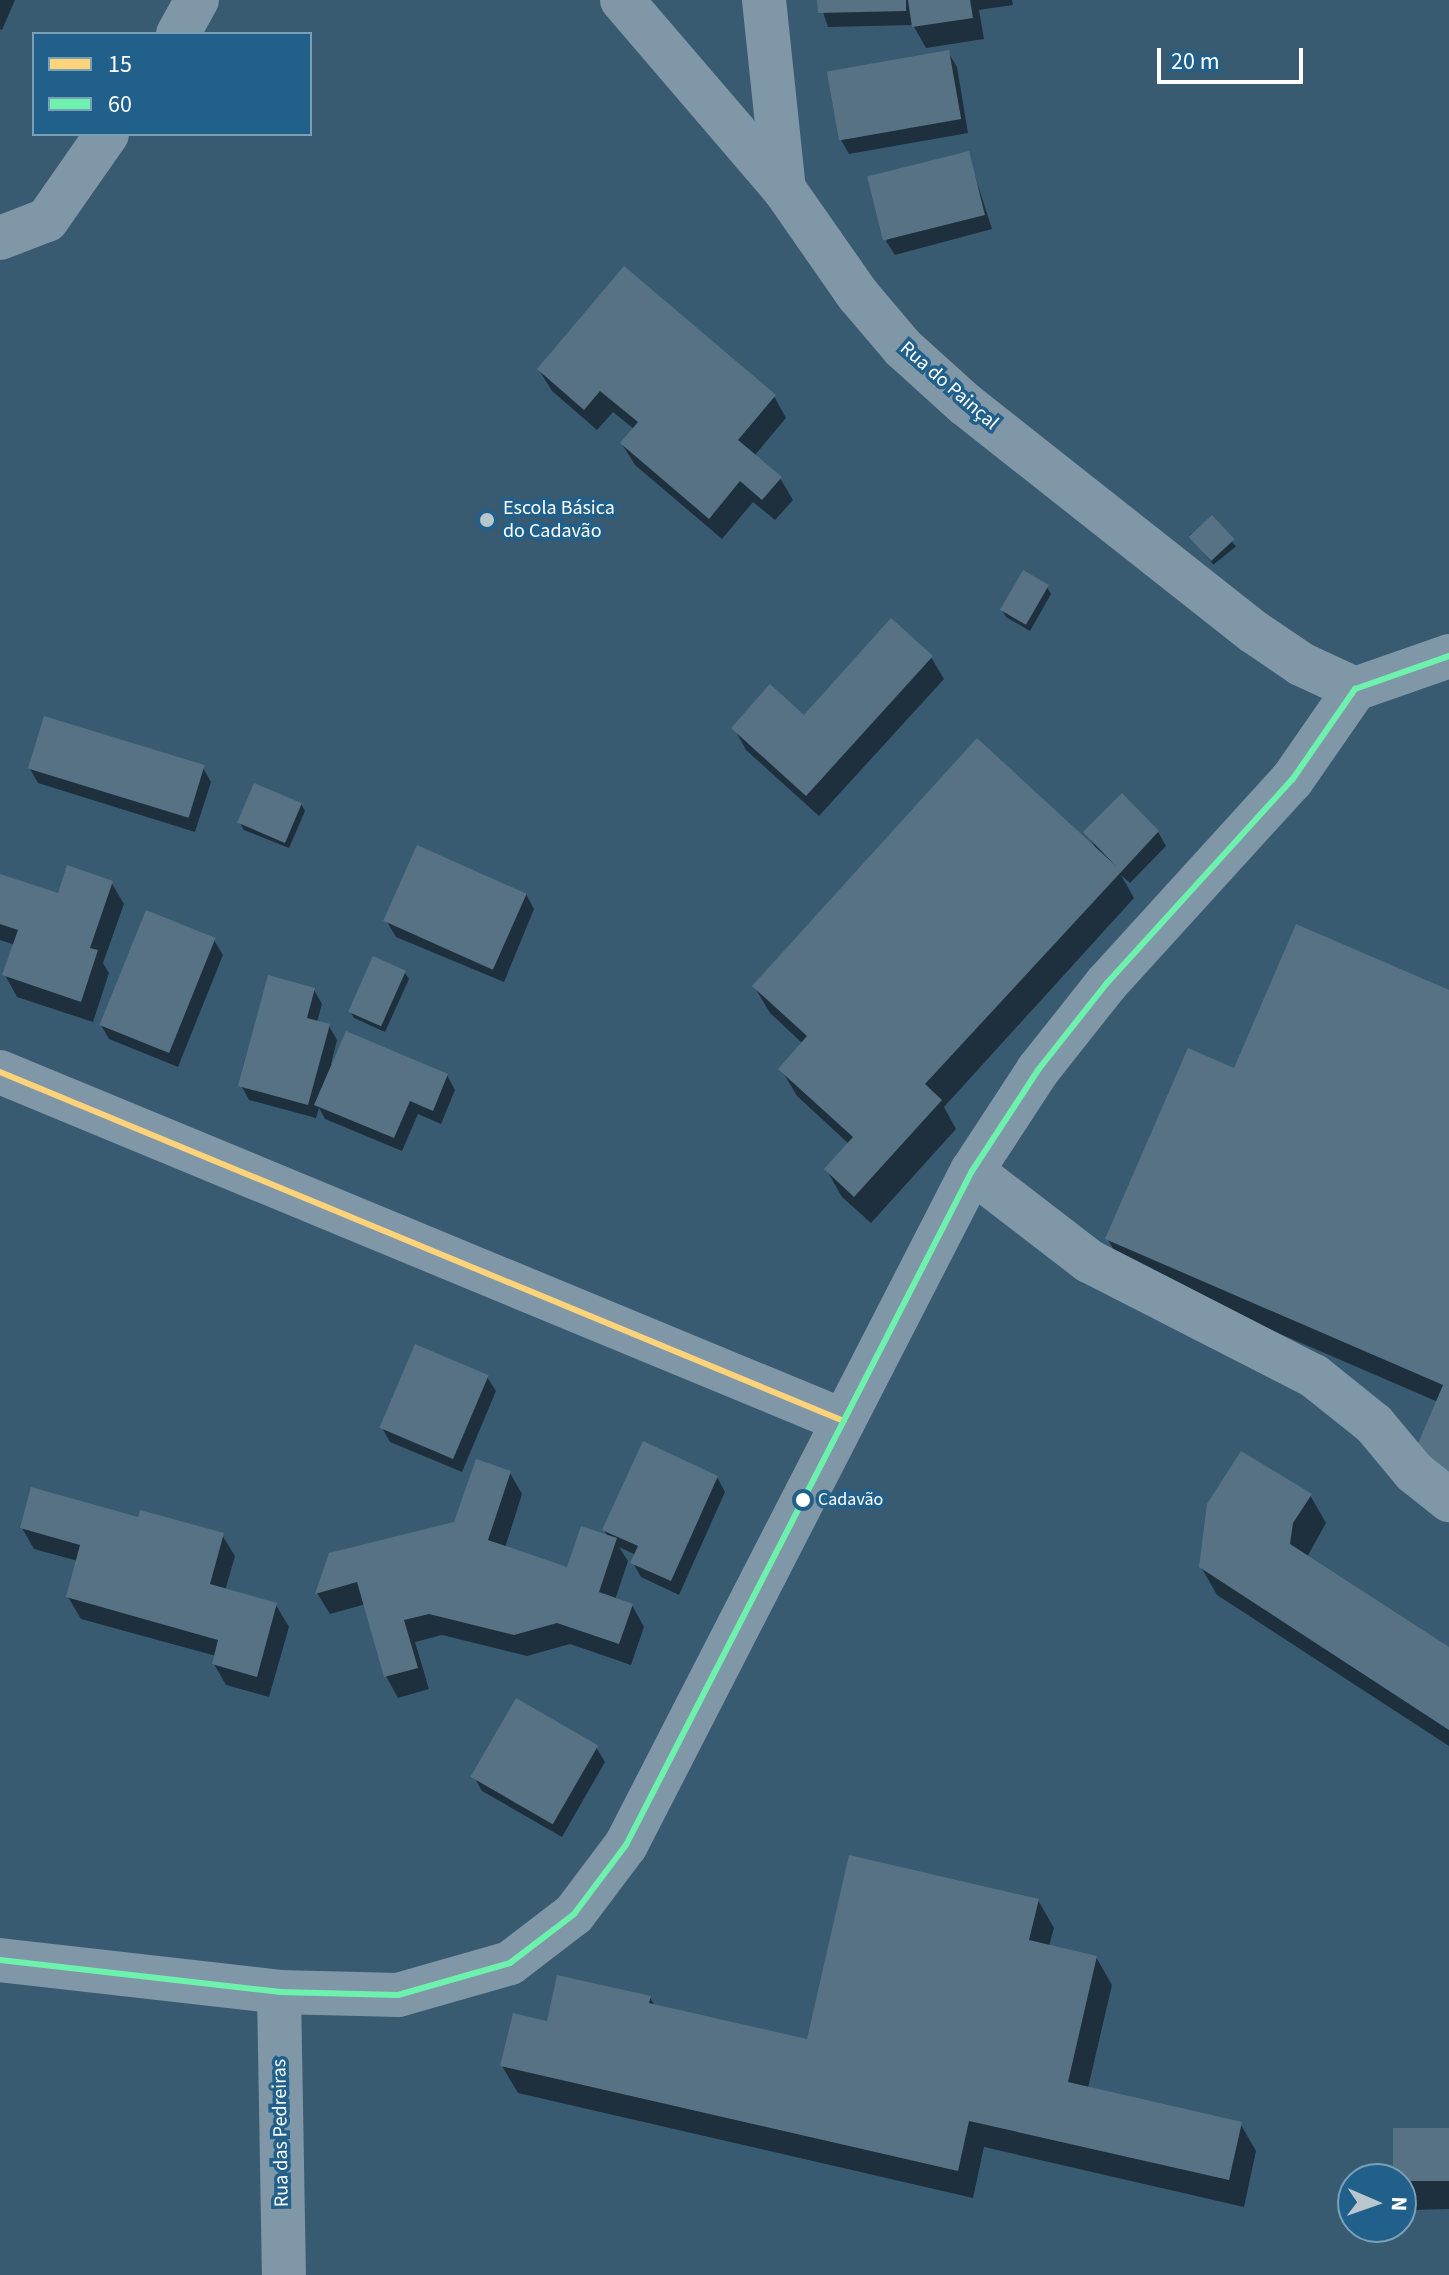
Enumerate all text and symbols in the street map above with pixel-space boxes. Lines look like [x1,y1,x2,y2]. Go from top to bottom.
legend [32,32,312,136]
scale bar [1161,32,1307,82]
text: 20 m [1171,44,1220,79]
text: 15 [108,47,132,82]
text: 60 [108,87,132,122]
street label: Rua do Painçal [895,337,1003,435]
place label: Escola Básica do Cadavão [503,496,615,543]
marker: Escola Básica do Cadavão [478,511,496,529]
place label: Cadavão [818,1489,883,1511]
marker: Cadavão [795,1492,811,1508]
street label: Rua das Pedreiras [268,2059,294,2207]
north arrow [1337,2163,1417,2243]
text: N [1383,2196,1415,2212]

